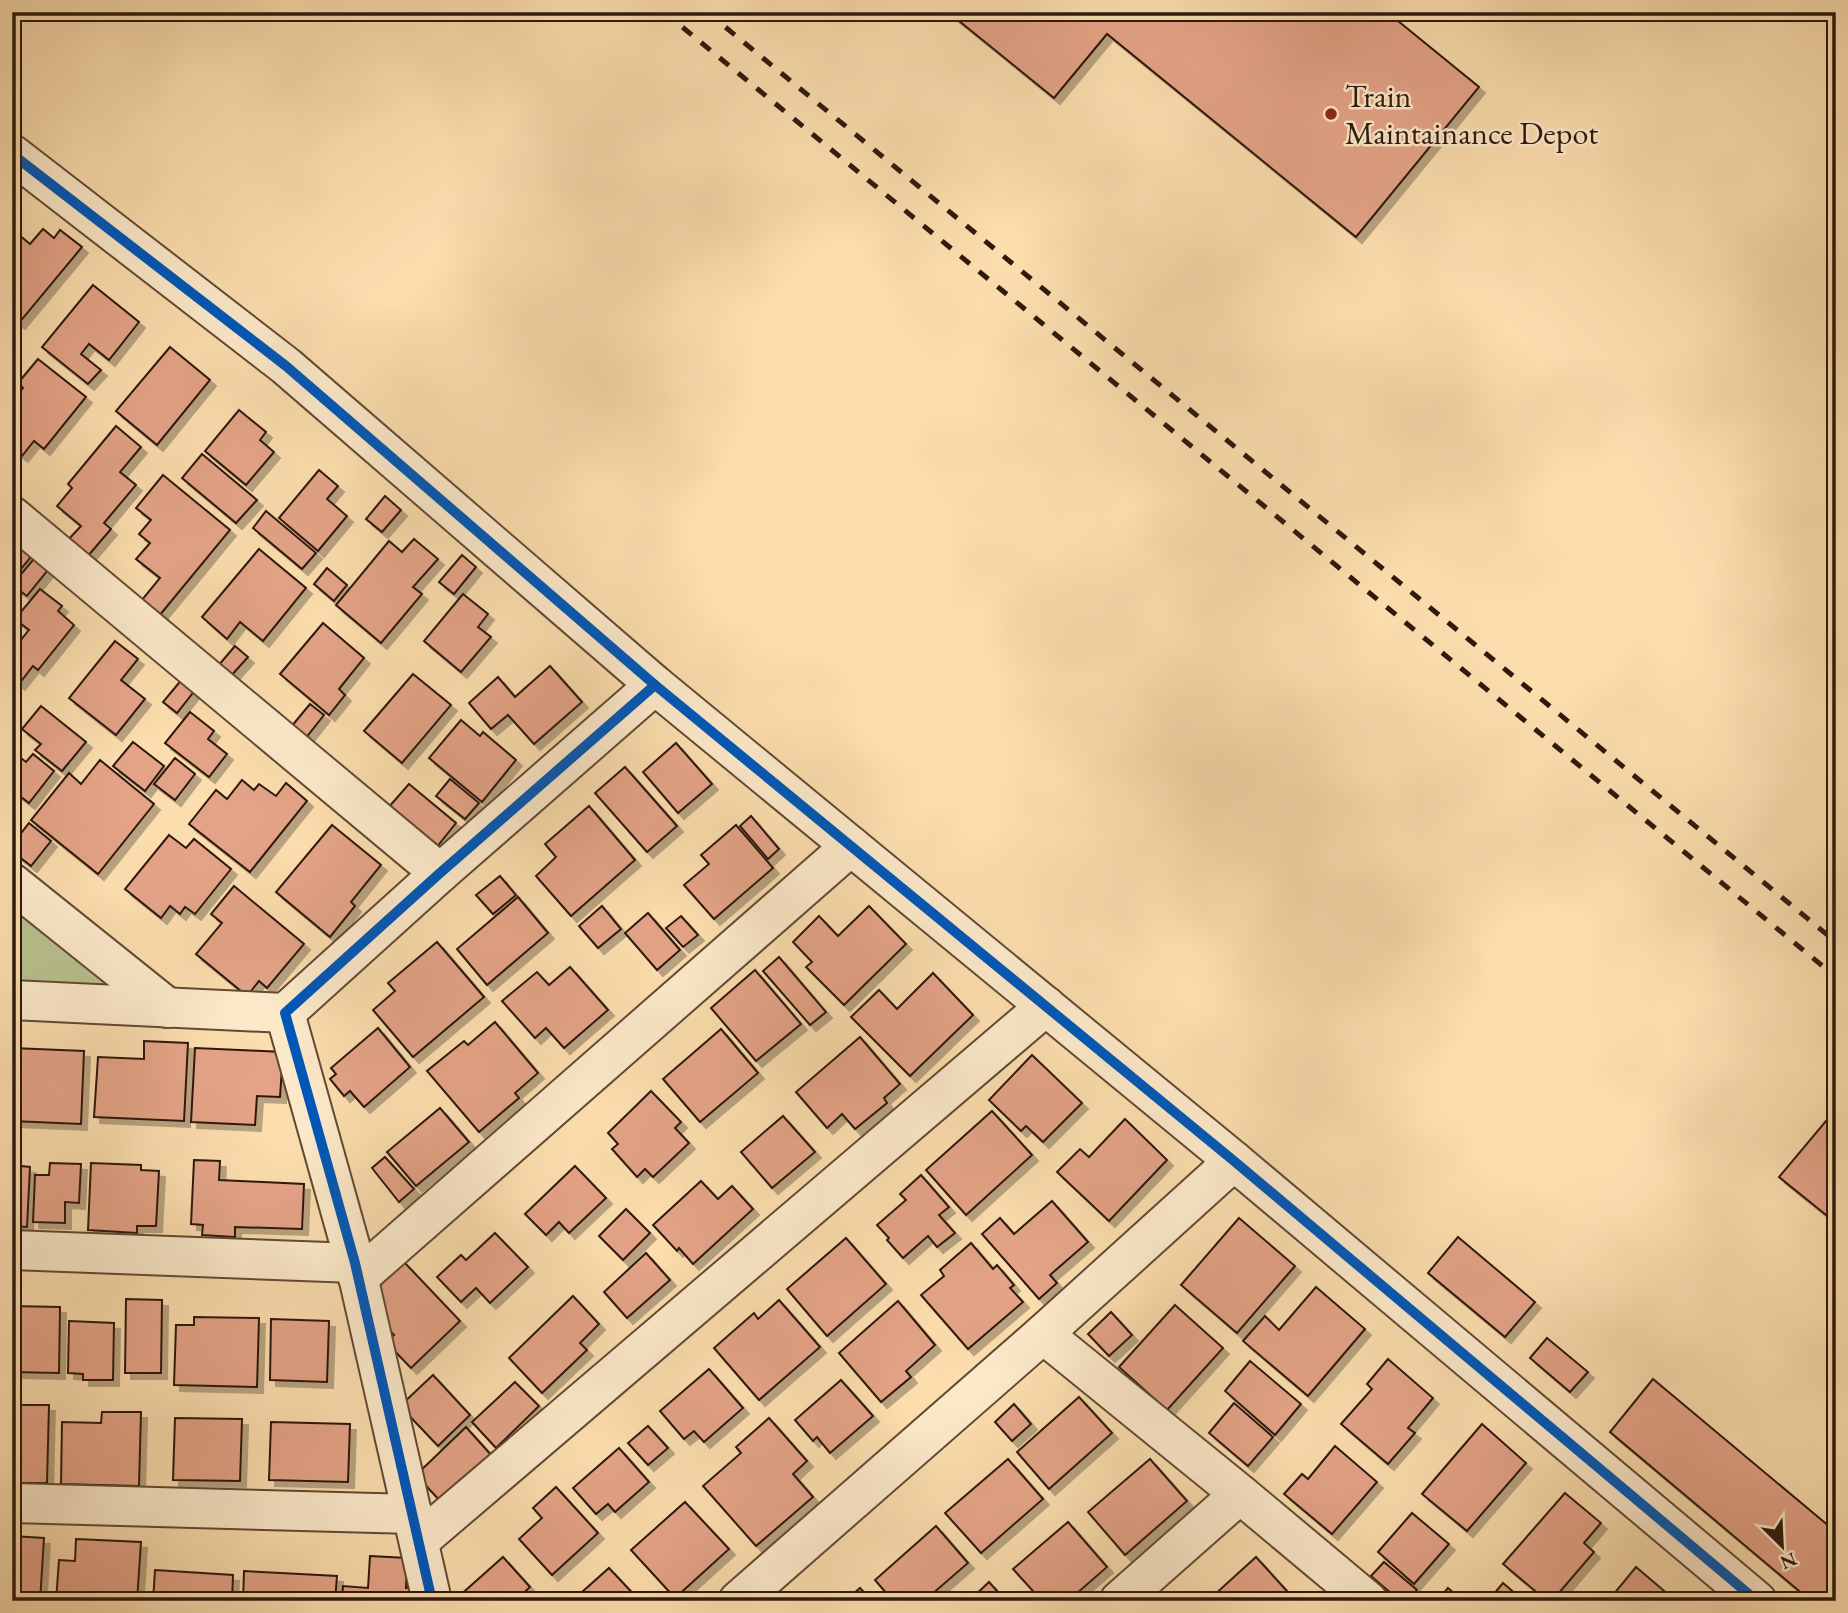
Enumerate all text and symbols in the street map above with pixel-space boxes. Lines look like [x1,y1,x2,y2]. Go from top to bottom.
place label: Train Maintainance Depot [1345,75,1598,154]
marker: Train Maintainance Depot [1323,106,1339,122]
north arrow [1746,1512,1816,1582]
text: N [1776,1547,1801,1576]

